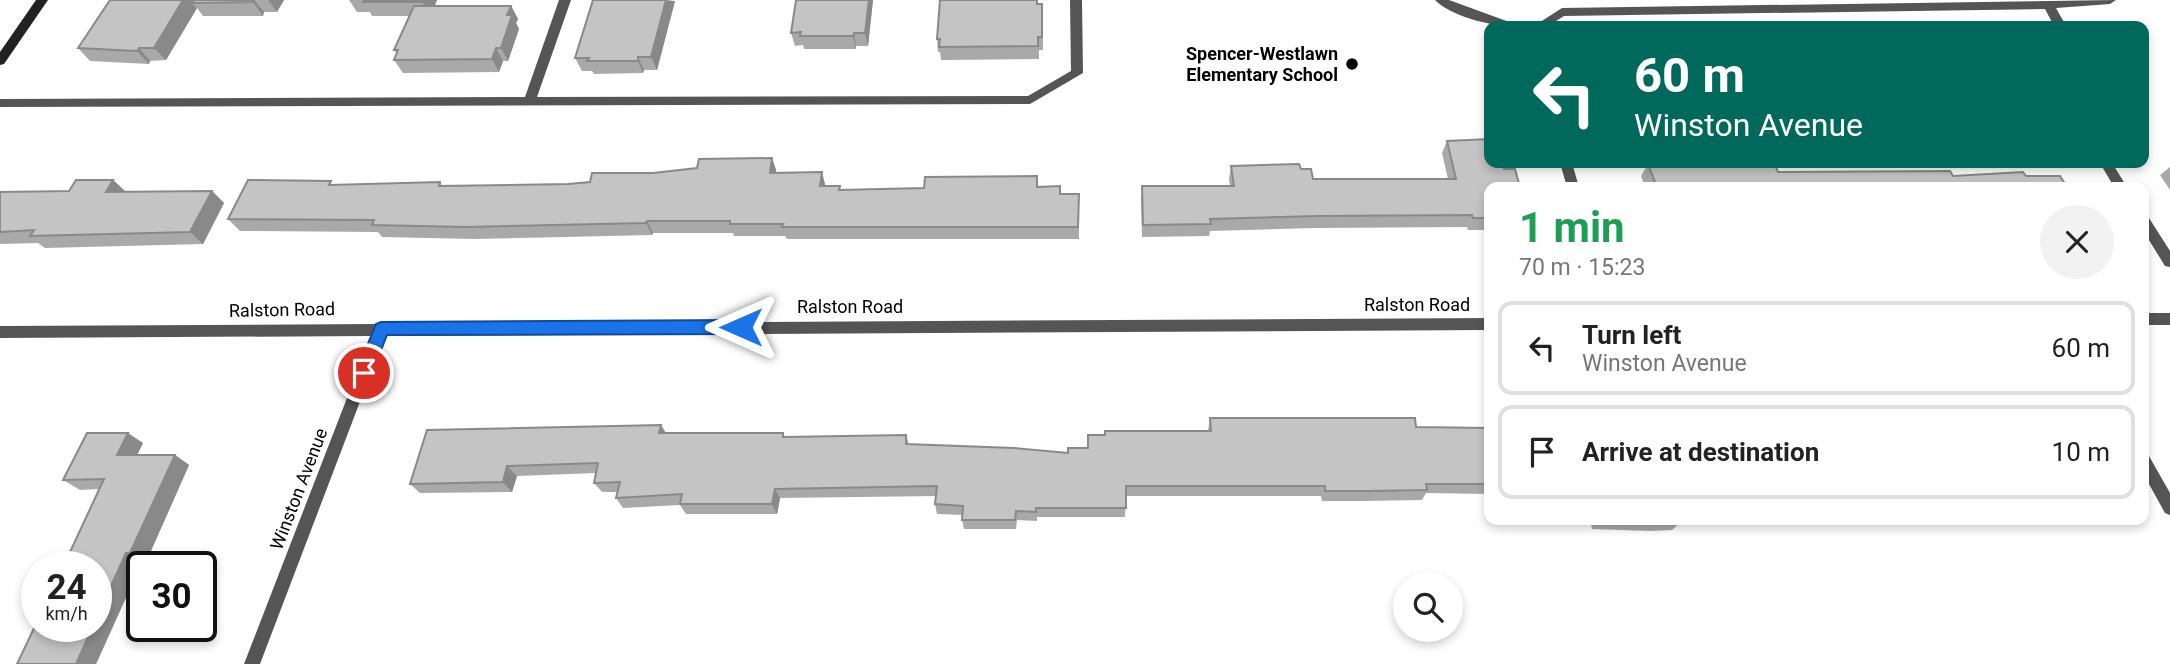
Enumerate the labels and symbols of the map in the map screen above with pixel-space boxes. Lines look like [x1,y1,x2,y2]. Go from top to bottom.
place label: Spencer-Westlawn Elementary School [1186,43,1338,85]
marker: Spencer-Westlawn Elementary School [1344,56,1360,72]
position arrow [704,290,778,364]
street label: Ralston Road [1364,294,1470,315]
street label: Ralston Road [797,296,903,317]
street label: Ralston Road [229,298,335,321]
pin [334,343,394,403]
street label: Winston Avenue [266,425,331,553]
speed limit sign: 30 [126,551,217,642]

